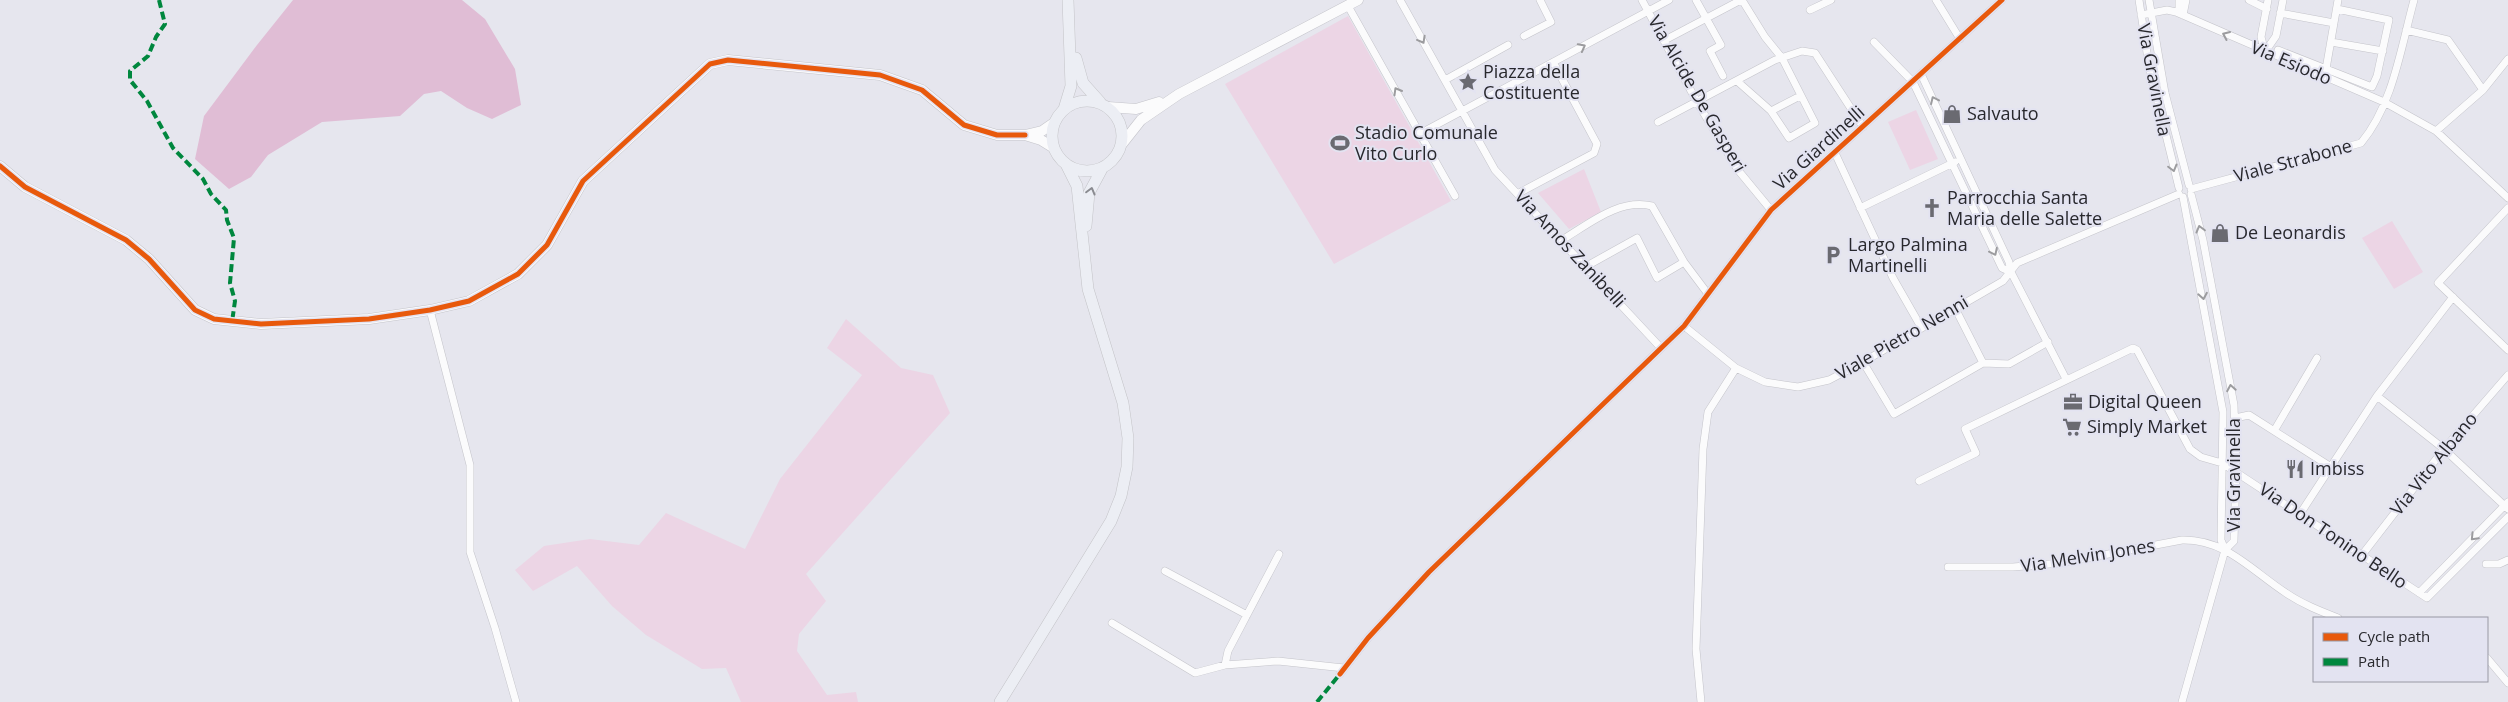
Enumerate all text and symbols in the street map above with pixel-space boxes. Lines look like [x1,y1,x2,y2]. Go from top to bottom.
street label: Via Alcide De Gasperi [1643,11,1753,176]
street label: Via Gravinella [2132,21,2178,138]
one-way arrow [2222,30,2231,41]
one-way arrow [1416,34,1426,43]
street label: Via Esiodo [2247,34,2336,90]
one-way arrow [1576,43,1585,53]
place label: Piazza della Costituente [1483,59,1580,104]
place icon: Piazza della Costituente [1457,71,1479,93]
one-way arrow [1393,87,1403,96]
one-way arrow [1929,96,1940,105]
street label: Via Giardinelli [1767,100,1869,195]
place label: Salvauto [1967,101,2039,125]
shop icon: Salvauto [1941,103,1963,125]
place label: Stadio Comunale Vito Curlo [1355,120,1498,165]
sports icon: Stadio Comunale Vito Curlo [1329,132,1351,154]
street label: Viale Strabone [2231,133,2354,187]
one-way arrow [2168,163,2178,171]
street label: Via Amos Zanibelli [1510,184,1632,312]
place label: Parrocchia Santa Maria delle Salette [1947,185,2102,230]
one-way arrow [1085,187,1096,196]
church icon: Parrocchia Santa Maria delle Salette [1921,197,1943,219]
place label: De Leonardis [2235,220,2346,244]
shop icon: De Leonardis [2209,222,2231,244]
one-way arrow [2195,224,2206,233]
place label: Largo Palmina Martinelli [1848,232,1968,277]
parking icon: Largo Palmina Martinelli [1822,244,1844,266]
one-way arrow [1988,247,1998,256]
street label: Viale Pietro Nenni [1831,289,1972,385]
one-way arrow [2197,292,2207,301]
one-way arrow [2226,384,2236,392]
place label: Digital Queen [2088,389,2202,413]
office icon: Digital Queen [2062,391,2084,413]
street label: Via Vito Albano [2384,407,2482,520]
place label: Simply Market [2087,414,2207,438]
supermarket icon: Simply Market [2061,416,2083,438]
street label: Via Gravinella [2221,418,2245,532]
place label: Imbiss [2310,456,2364,480]
restaurant icon: Imbiss [2284,458,2306,480]
street label: Via Don Tonino Bello [2255,477,2412,594]
one-way arrow [2471,531,2480,540]
street label: Via Melvin Jones [2019,533,2157,577]
legend [2313,617,2488,682]
text: Cycle path [2358,626,2430,646]
text: Path [2358,651,2390,671]

